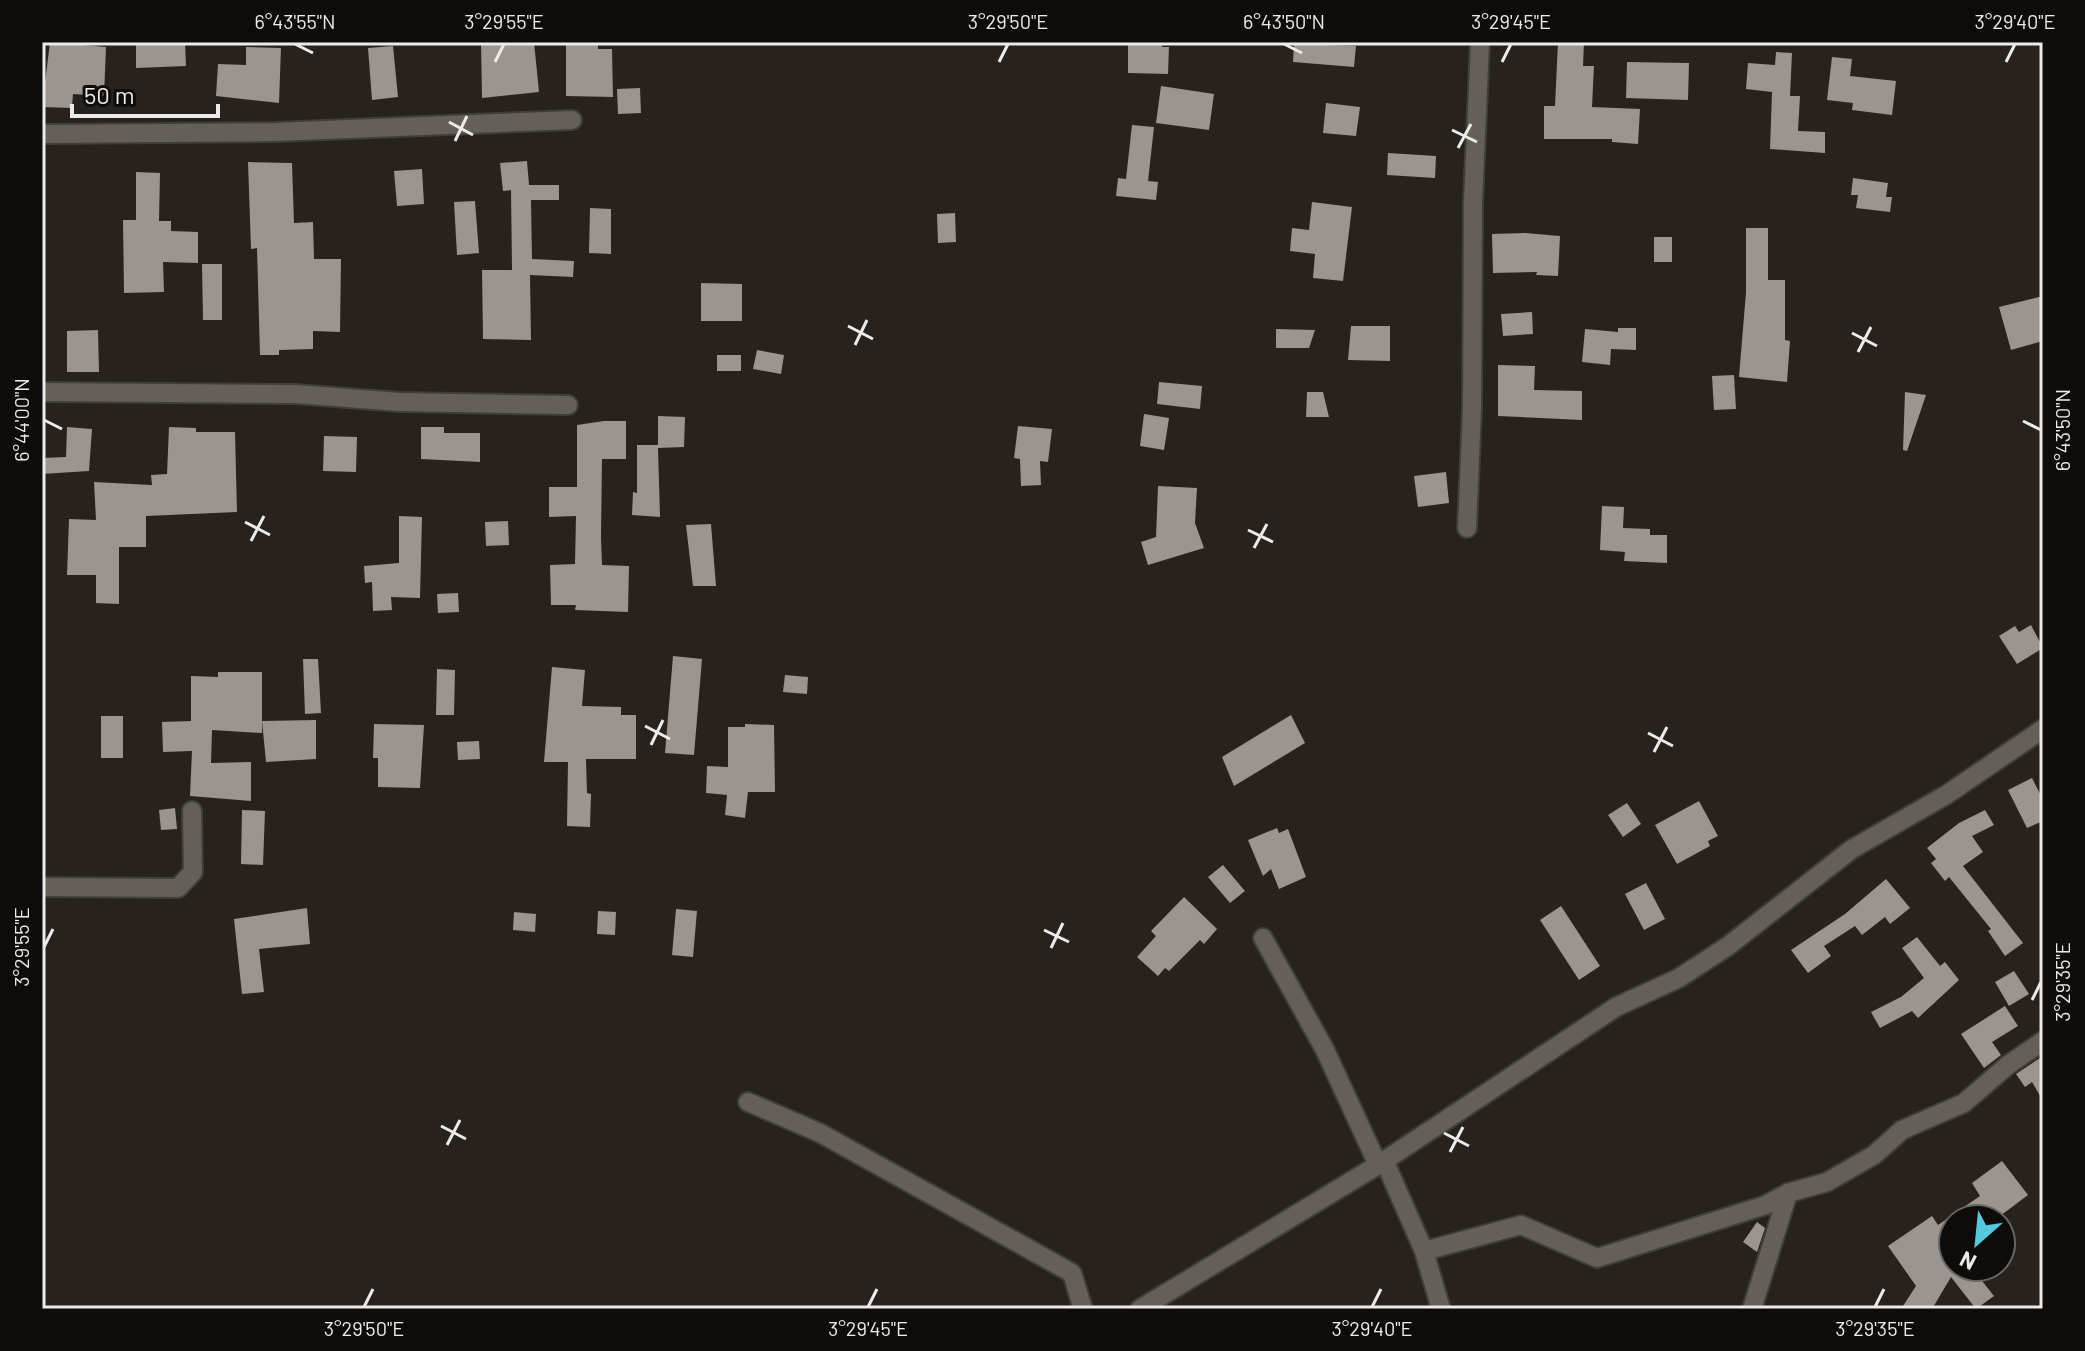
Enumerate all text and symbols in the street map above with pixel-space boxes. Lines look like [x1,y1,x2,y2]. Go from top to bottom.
text: 6°43'55"N [254,9,336,33]
text: 3°29'55"E [464,9,544,33]
text: 3°29'50"E [968,9,1048,33]
text: 6°43'50"N [1243,9,1325,33]
text: 3°29'45"E [1471,9,1551,33]
text: 3°29'40"E [1974,9,2056,33]
scale bar [72,68,218,118]
text: 50 m [84,80,135,109]
text: 6°44'00"N [9,378,33,462]
text: 6°43'50"N [2050,389,2074,471]
text: 3°29'55"E [9,907,33,987]
text: 3°29'35"E [2050,942,2074,1022]
north arrow [1937,1203,2017,1283]
text: N [1955,1247,1980,1277]
text: 3°29'50"E [324,1316,404,1340]
text: 3°29'45"E [828,1316,908,1340]
text: 3°29'40"E [1331,1316,1413,1340]
text: 3°29'35"E [1835,1316,1915,1340]

